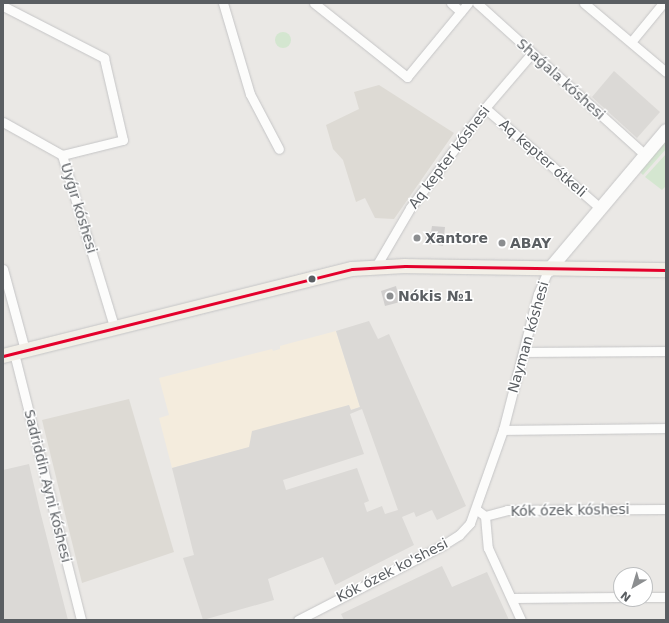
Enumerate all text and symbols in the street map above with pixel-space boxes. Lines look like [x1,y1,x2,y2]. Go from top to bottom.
street label: Shaǵala kóshesi [513,35,609,123]
street label: Aq kepter kóshesi [405,102,493,212]
street label: Aq kepter ótkeli [496,116,590,200]
street label: Uyǵır kóshesi [57,161,101,255]
place label: Xantore [425,230,488,246]
marker: Xantore [412,233,422,243]
place label: ABAY [510,235,551,251]
marker: ABAY [497,238,507,248]
unlabelled marker [307,274,317,284]
street label: Nayman kóshesi [504,279,552,395]
place label: Nókis №1 [398,288,473,304]
marker: Nókis №1 [385,291,395,301]
street label: Sadriddin Ayni kóshesi [21,408,75,564]
street label: Kók ózek kóshesi [510,501,630,519]
street label: Kók ózek ko'shesi [334,535,450,605]
north arrow [613,567,653,607]
text: N [618,588,634,604]

